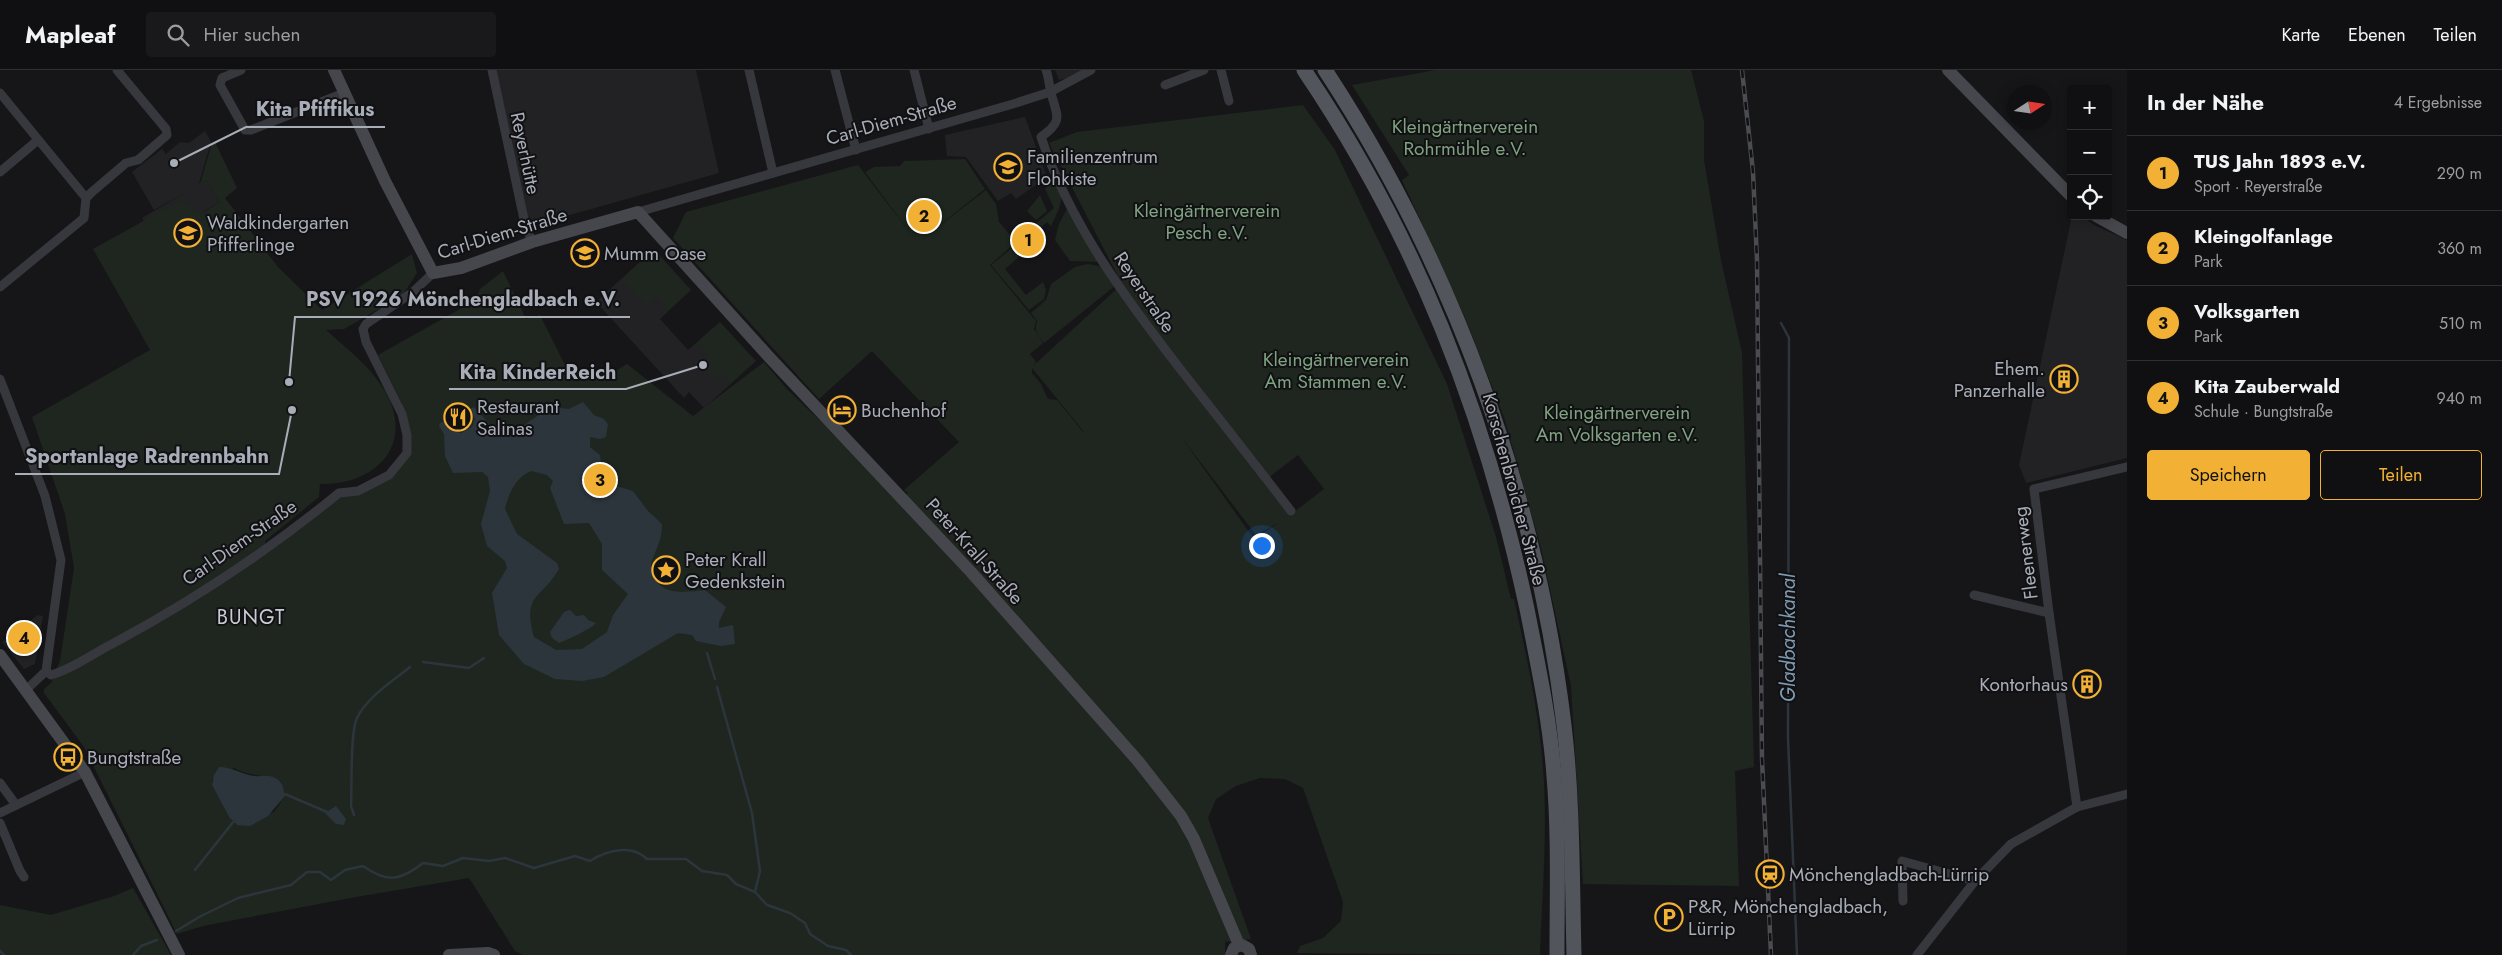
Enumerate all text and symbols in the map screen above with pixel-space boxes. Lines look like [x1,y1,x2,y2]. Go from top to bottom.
search box [146,12,496,57]
text: Mapleaf [25,17,116,52]
icon: search [164,21,192,49]
text: Hier suchen [204,21,301,48]
text: Karte [2281,22,2320,48]
text: Ebenen [2348,22,2406,48]
text: Teilen [2434,22,2477,48]
north arrow [2007,85,2052,130]
map controls [2067,85,2112,220]
button: + [2067,85,2112,130]
text: In der Nähe [2147,88,2264,118]
street label: Carl-Diem-Straße [823,89,960,152]
text: 4 Ergebnisse [2394,91,2482,114]
callout: Kita Pfiffikus [246,92,385,127]
text: Kita Pfiffikus [256,95,374,124]
street label: Reyerhütte [504,110,547,197]
park label: Kleingärtnerverein Rohrmühle e.V. [1392,113,1538,162]
button: − [2067,130,2112,175]
place label: Familienzentrum Flohkiste [1027,143,1158,192]
text: TUS Jahn 1893 e.V. [2194,148,2366,175]
school or university icon: Familienzentrum Flohkiste [993,152,1023,182]
text: 1 [2159,162,2167,185]
text: 290 m [2437,162,2482,185]
button: locate [2067,175,2112,220]
text: Sport · Reyerstraße [2194,175,2323,198]
pin: 2 [908,197,940,235]
park label: Kleingärtnerverein Pesch e.V. [1134,197,1280,246]
street label: Carl-Diem-Straße [434,201,571,266]
place label: Waldkindergarten Pfifferlinge [207,209,349,258]
school or university icon: Waldkindergarten Pfifferlinge [173,218,203,248]
pin: 1 [1012,221,1044,259]
text: Kleingolfanlage [2194,223,2333,250]
text: 2 [2158,237,2168,260]
text: 360 m [2437,237,2482,260]
school or university icon: Mumm Oase [570,238,600,268]
place label: Mumm Oase [604,240,707,267]
street label: Reyerstraße [1107,246,1182,339]
text: Park [2194,250,2223,273]
callout: PSV 1926 Mönchengladbach e.V. [295,282,630,317]
text: PSV 1926 Mönchengladbach e.V. [306,285,620,314]
text: Volksgarten [2194,298,2300,325]
text: 3 [2158,312,2168,335]
text: 510 m [2439,312,2482,335]
text: Park [2194,325,2223,348]
park label: Kleingärtnerverein Am Stammen e.V. [1263,346,1409,395]
callout: Kita KinderReich [449,354,626,389]
place label: Ehem. Panzerhalle [1954,355,2045,404]
text: Kita KinderReich [460,358,616,387]
building icon: Ehem. Panzerhalle [2049,364,2079,394]
text: Kita Zauberwald [2194,373,2340,400]
text: 4 [2157,387,2169,410]
text: 940 m [2437,387,2482,410]
street label: Korschenbroicher Straße [1476,390,1553,589]
place label: Restaurant Salinas [477,393,559,442]
hotel icon: Buchenhof [827,395,857,425]
place label: Buchenhof [861,397,947,424]
park label: Kleingärtnerverein Am Volksgarten e.V. [1536,399,1698,448]
text: Schule · Bungtstraße [2194,400,2333,423]
restaurant icon: Restaurant Salinas [443,402,473,432]
callout: Sportanlage Radrennbahn [15,439,279,474]
text: Sportanlage Radrennbahn [25,442,269,471]
button: Speichern [2147,450,2310,500]
button: Teilen [2320,450,2482,500]
pin: 3 [584,461,616,499]
street label: Peter-Krall-Straße [920,492,1030,611]
street label: Carl-Diem-Straße [176,493,302,592]
street label: Fleenerweg [2006,505,2045,601]
your location [1249,533,1275,559]
place label: Peter Krall Gedenkstein [685,546,785,595]
place icon: Peter Krall Gedenkstein [651,555,681,585]
water label: Gladbachkanal [1774,572,1803,702]
district label: BUNGT [217,603,285,632]
pin: 4 [8,619,40,657]
building icon: Kontorhaus [2072,669,2102,699]
place label: Kontorhaus [1979,671,2068,698]
bus stop icon: Bungtstraße [53,742,83,772]
place label: Bungtstraße [87,744,182,771]
station icon: Mönchengladbach-Lürrip [1755,859,1785,889]
place label: Mönchengladbach-Lürrip [1789,861,1989,888]
place label: P&R, Mönchengladbach, Lürrip [1688,893,1888,942]
parking icon: P&R, Mönchengladbach, Lürrip [1654,902,1684,932]

